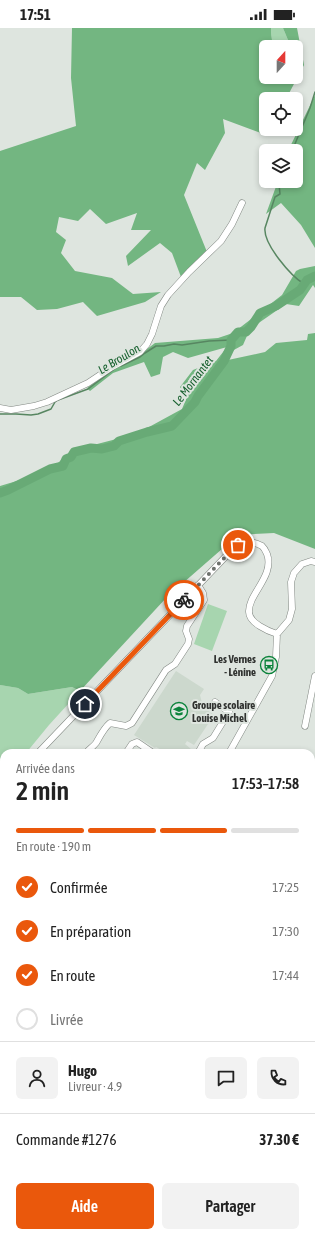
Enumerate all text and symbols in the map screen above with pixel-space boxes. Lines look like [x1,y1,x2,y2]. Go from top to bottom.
text: 17:51 [20,6,51,23]
north arrow [259,40,303,84]
map controls [259,40,303,188]
button: locate [259,92,303,136]
button: layers [259,144,303,188]
water label: Le Broulon [95,341,143,377]
water label: Le Mornantet [170,353,216,409]
pin [221,528,255,562]
icon: bag [227,534,249,556]
courier [164,580,204,620]
icon: bike [173,589,195,611]
place label: Les Vernes - Lénine [214,653,256,678]
bus stop icon: Les Vernes - Lénine [259,655,279,675]
pin [68,687,102,721]
icon: home [74,693,96,715]
place label: Groupe scolaire Louise Michel [192,699,255,724]
school or university icon: Groupe scolaire Louise Michel [169,701,189,721]
text: Arrivée dans [16,761,75,776]
text: 17:53–17:58 [232,775,299,792]
text: 2 min [16,776,69,806]
text: En route · 190 m [16,839,91,854]
icon: check [16,876,38,898]
text: Confirmée [50,879,107,896]
text: 17:25 [272,880,299,895]
icon: check [16,920,38,942]
text: En préparation [50,923,131,940]
text: 17:30 [272,924,299,939]
icon: check [16,964,38,986]
text: En route [50,967,95,984]
text: 17:44 [272,968,299,983]
text: Livrée [50,1011,83,1028]
button: person [16,1057,58,1099]
button: chat [205,1057,247,1099]
button: phone [257,1057,299,1099]
text: Hugo [68,1062,97,1079]
text: Livreur · 4.9 [68,1079,122,1094]
text: Commande #1276 [16,1131,116,1148]
text: 37.30 € [259,1131,299,1148]
button: Aide [16,1183,154,1229]
button: Partager [162,1183,299,1229]

